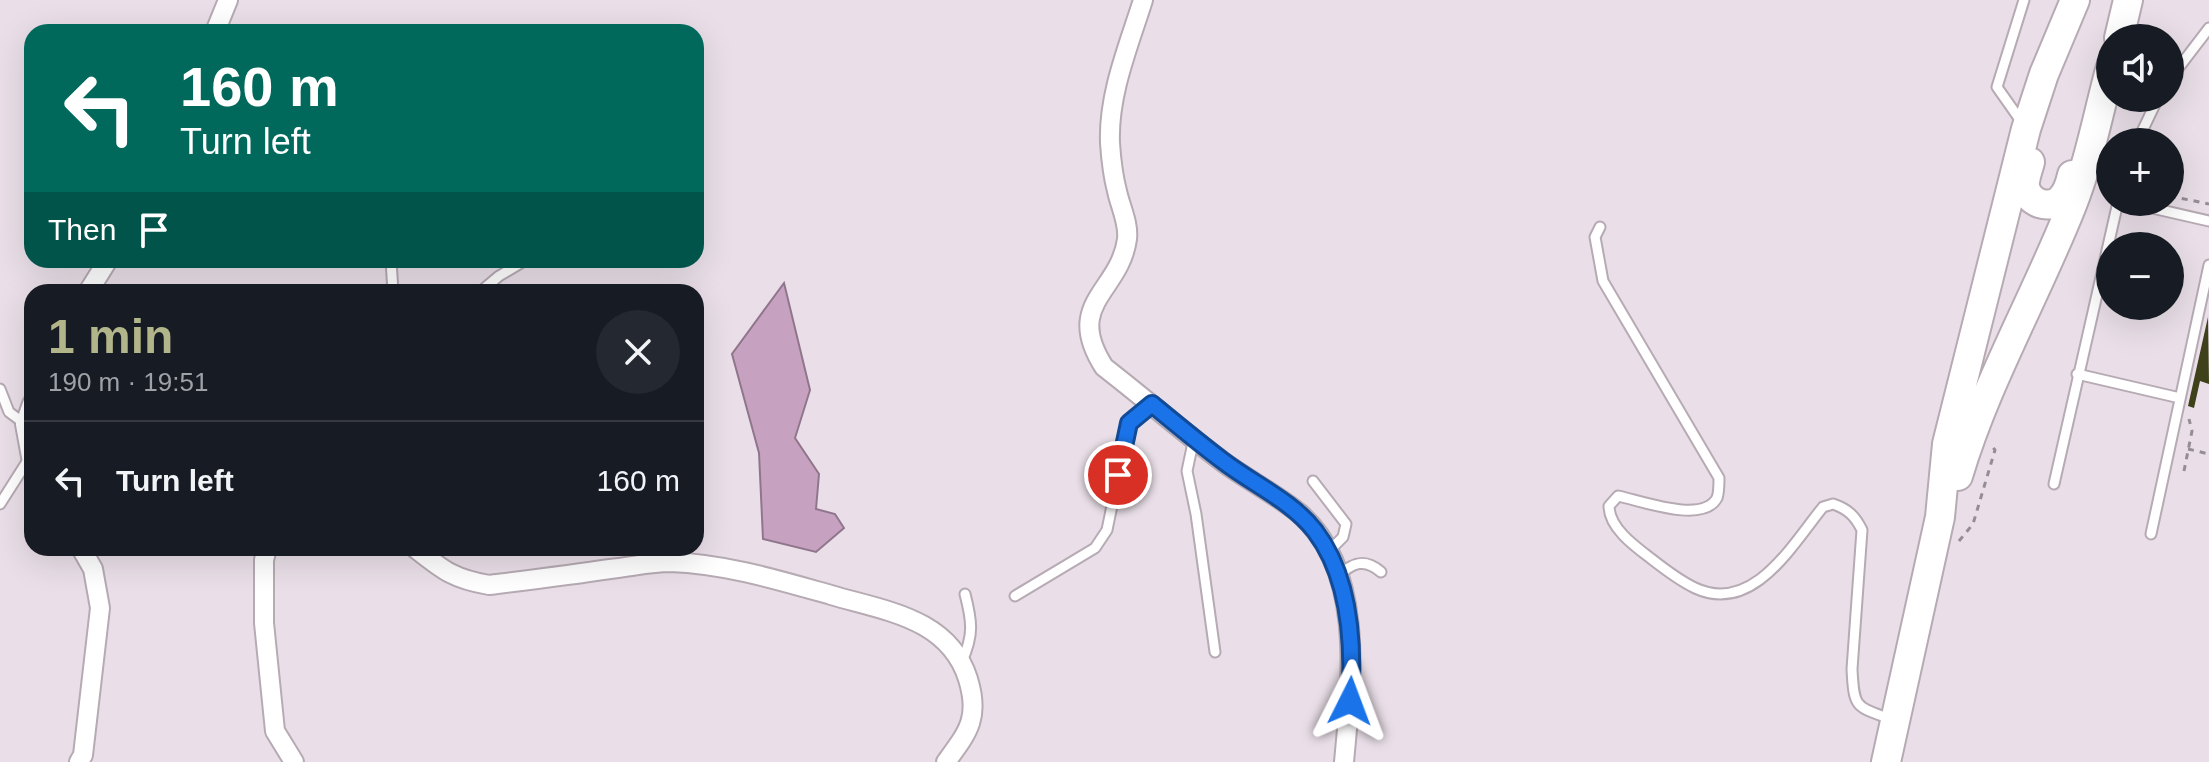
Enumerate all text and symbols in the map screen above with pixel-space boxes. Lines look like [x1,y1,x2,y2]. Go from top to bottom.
map controls [2096,24,2184,320]
button: sound [2096,24,2184,112]
text: 160 m [180,55,339,118]
icon: left [48,56,152,160]
text: Turn left [180,121,311,162]
button: + [2096,128,2184,216]
icon: arrive [132,208,176,252]
text: Then [48,213,116,246]
button: − [2096,232,2184,320]
text: 1 min [48,310,173,363]
button: close [596,310,680,394]
text: 190 m · 19:51 [48,367,208,397]
pin [1084,441,1152,509]
icon: arrive [1096,453,1140,497]
icon: left [48,459,92,503]
text: Turn left [116,464,234,497]
text: 160 m [597,464,680,497]
position arrow [1308,659,1392,743]

